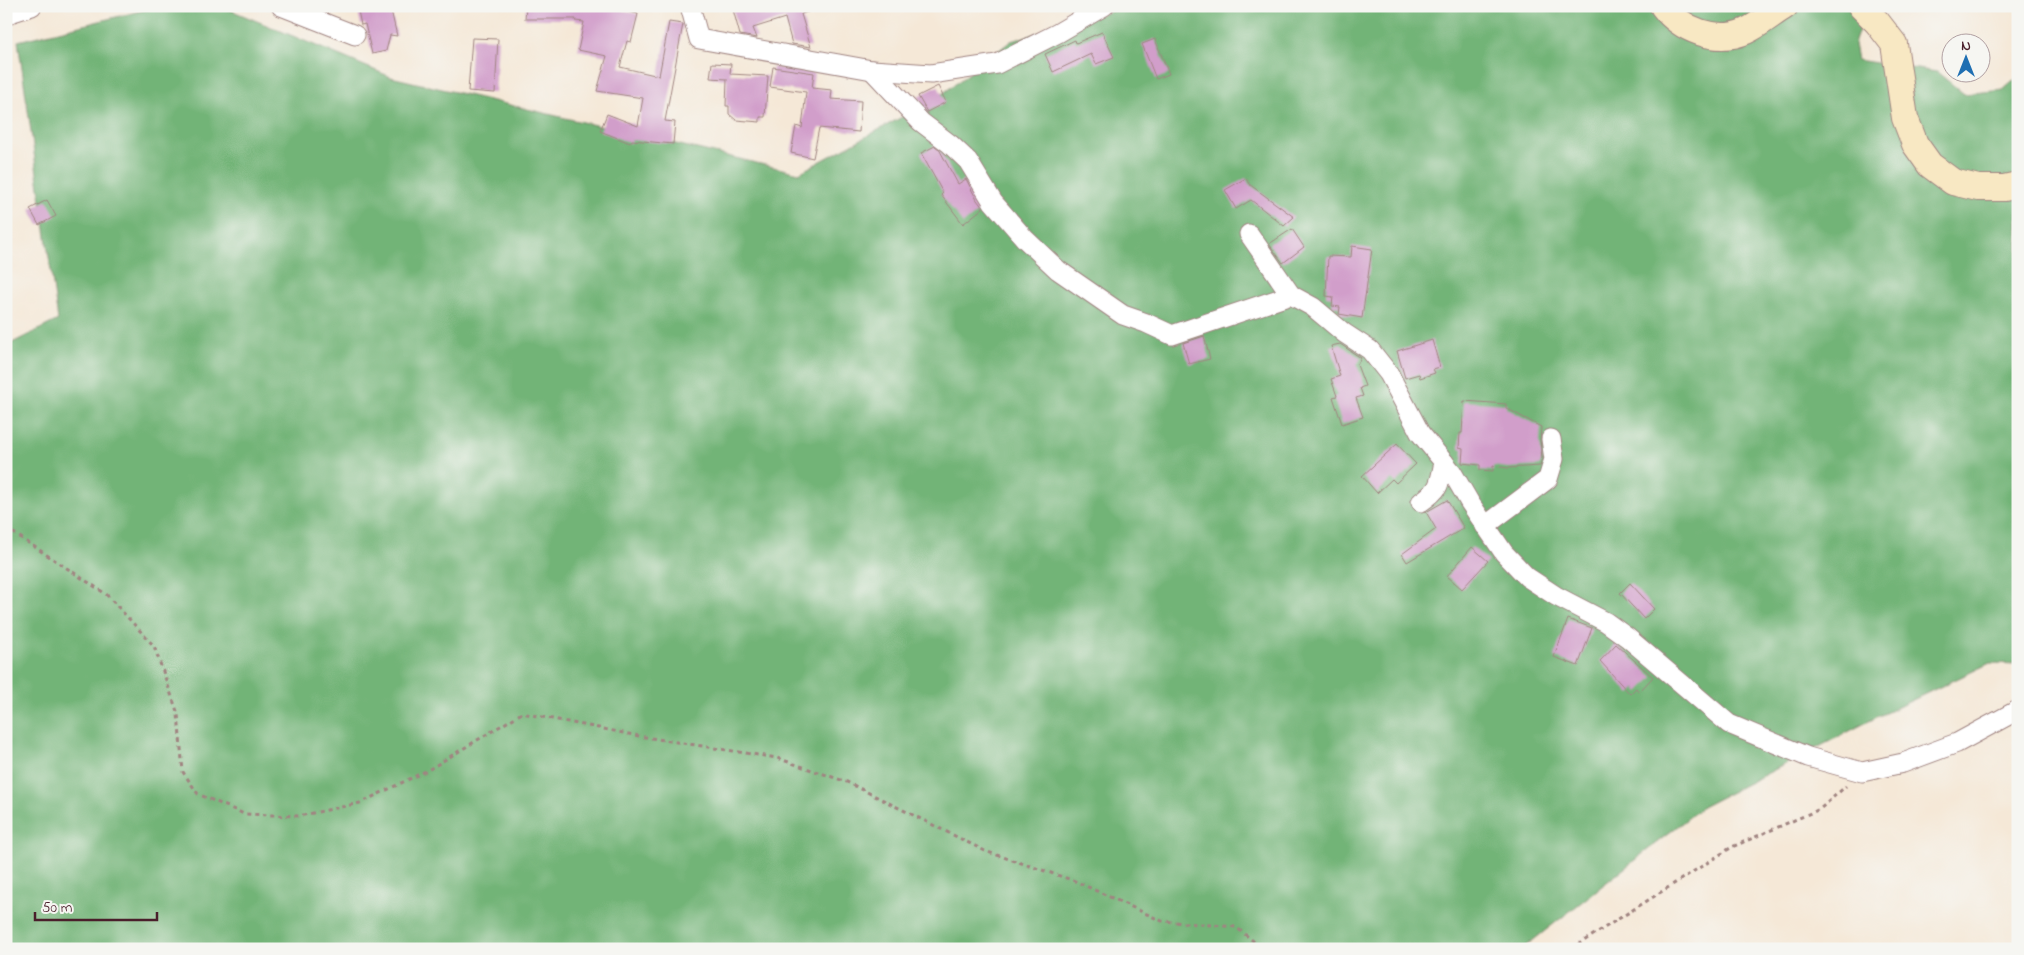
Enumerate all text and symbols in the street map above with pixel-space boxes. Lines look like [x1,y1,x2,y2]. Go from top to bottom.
north arrow [1942,32,1992,82]
text: N [1961,36,1971,57]
scale bar [35,890,158,922]
text: 50 m [42,897,73,919]

